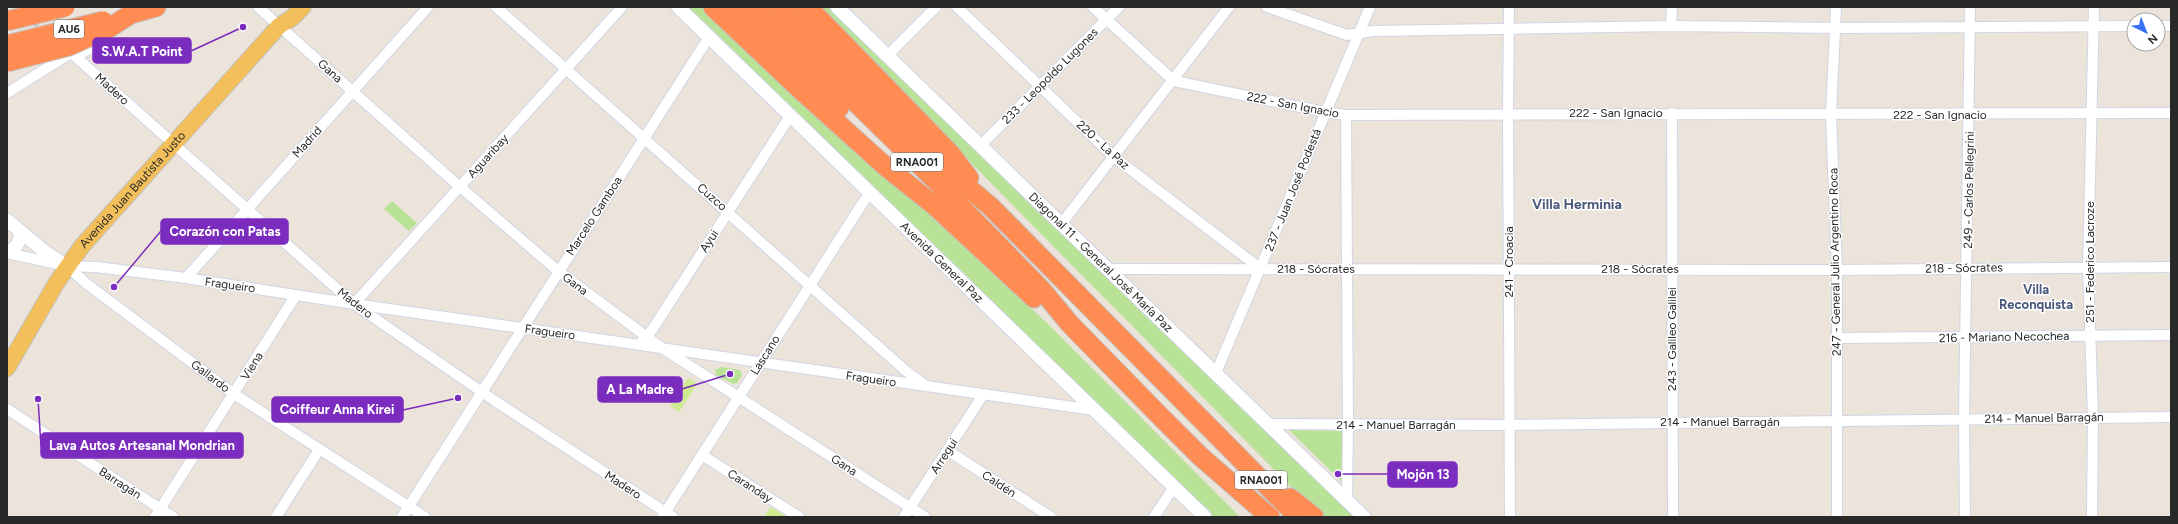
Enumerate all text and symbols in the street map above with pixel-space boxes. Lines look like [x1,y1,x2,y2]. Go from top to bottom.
north arrow [2126,12,2166,52]
road number: AU6 [54,20,84,38]
street label: 233 - Leopoldo Lugones [999,25,1101,127]
text: N [2145,31,2160,47]
callout: S.W.A.T Point [93,38,191,63]
text: S.W.A.T Point [101,44,183,59]
street label: Gana [315,56,345,86]
street label: Madero [92,70,132,108]
street label: 222 - San Ignacio [1246,89,1340,121]
street label: 222 - San Ignacio [1569,106,1663,120]
street label: 222 - San Ignacio [1893,108,1987,122]
street label: 220 - La Paz [1074,118,1132,172]
street label: Madrid [289,123,325,161]
street label: 237 - Juan José Podestá [1262,127,1324,253]
street label: Avenida Juan Bautista Justo [77,128,188,251]
street label: Aguaribay [465,131,512,181]
street label: 249 - Carlos Pellegrini [1961,131,1977,249]
road number: RNA001 [891,153,943,171]
street label: 247 - General Julio Argentino Roca [1826,168,1844,356]
street label: Marcelo Gamboa [563,174,625,258]
street label: Cuzco [694,180,730,214]
street label: Diagonal 11 - General José María Paz [1026,189,1176,335]
district label: Villa Herminia [1532,196,1622,213]
street label: 251 - Federico Lacroze [2083,201,2097,323]
callout: Corazón con Patas [161,219,288,244]
street label: Avenida General Paz [897,219,986,306]
text: Corazón con Patas [170,224,280,239]
street label: 241 - Croacia [1502,226,1516,298]
street label: Ayui [697,227,721,255]
street label: 218 - Sócrates [1925,260,2003,276]
street label: 218 - Sócrates [1277,262,1355,276]
street label: 218 - Sócrates [1601,262,1679,276]
street label: Gana [560,270,590,298]
street label: Fragueiro [204,275,256,295]
district label: Villa Reconquista [1999,282,2073,312]
street label: Madero [335,285,375,321]
street label: 243 - Galileo Galilei [1665,287,1679,391]
street label: Fragueiro [524,322,576,342]
street label: 216 - Mariano Necochea [1939,329,2069,345]
street label: Lascano [747,333,783,377]
street label: Viena [238,349,266,383]
street label: Gallardo [188,357,233,395]
street label: Fragueiro [845,369,897,389]
callout: A La Madre [598,377,682,402]
text: A La Madre [606,382,674,397]
callout: Coiffeur Anna Kirei [272,397,403,422]
text: Coiffeur Anna Kirei [280,402,394,417]
street label: 214 - Manuel Barragán [1984,410,2104,426]
street label: 214 - Manuel Barragán [1660,415,1780,429]
street label: 214 - Manuel Barragán [1336,418,1456,432]
callout: Lava Autos Artesanal Mondrian [41,433,243,458]
street label: Arregui [927,436,961,476]
text: Lava Autos Artesanal Mondrian [49,438,235,453]
street label: Gana [828,451,860,479]
callout: Mojón 13 [1388,462,1457,487]
street label: Barragán [96,464,144,502]
street label: Caranday [725,466,776,506]
text: Mojón 13 [1396,467,1450,482]
street label: Madero [602,468,644,502]
street label: Caldén [979,468,1019,500]
road number: RNA001 [1235,471,1287,489]

